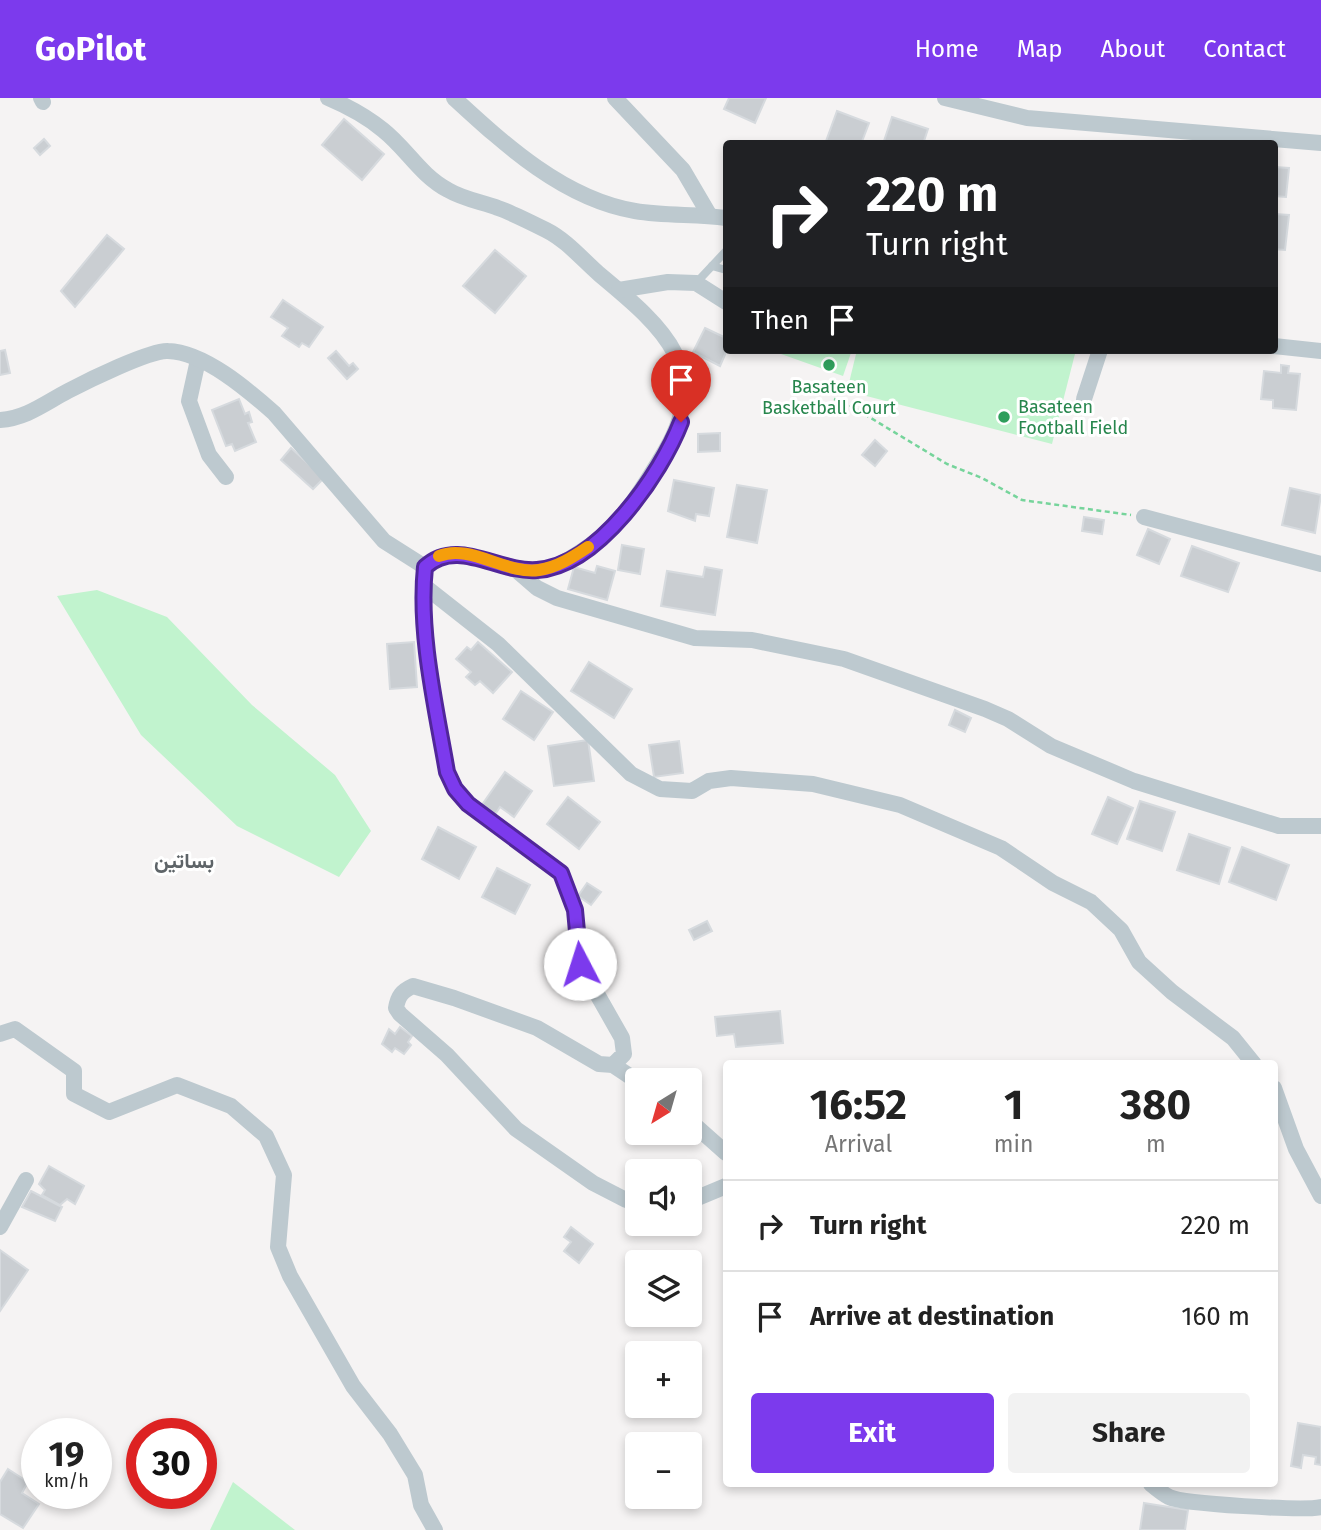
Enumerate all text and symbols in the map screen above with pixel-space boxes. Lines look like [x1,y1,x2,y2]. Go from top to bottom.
text: GoPilot [35,29,146,69]
text: Home [915,35,979,63]
text: Map [1017,35,1063,63]
text: About [1101,35,1165,63]
text: Contact [1203,35,1286,63]
text: 220 m [866,165,998,224]
icon: right [751,168,842,259]
text: Turn right [866,225,1008,263]
icon: arrive [823,301,861,339]
text: Then [751,305,809,336]
pin [651,350,711,422]
marker: Basateen Basketball Court [821,357,837,373]
icon: arrive [662,361,700,399]
place label: Basateen Basketball Court [762,376,896,419]
place label: Basateen Football Field [1018,396,1128,439]
marker: Basateen Football Field [996,409,1012,425]
district label: بساتين [154,848,214,874]
position arrow [543,927,617,1001]
north arrow [625,1068,702,1144]
map controls [625,1068,702,1509]
text: 16:52 [810,1080,907,1130]
text: 1 [1004,1080,1023,1130]
text: 380 [1120,1080,1191,1130]
text: Arrival [825,1130,892,1158]
text: min [994,1130,1034,1158]
text: m [1146,1130,1166,1158]
button: sound [625,1159,702,1236]
icon: right [751,1207,789,1245]
text: Turn right [810,1210,927,1241]
text: 220 m [1181,1210,1250,1241]
button: layers [625,1250,702,1327]
icon: arrive [751,1298,789,1336]
text: Arrive at destination [810,1301,1054,1332]
text: 160 m [1181,1301,1250,1332]
button: + [625,1341,702,1418]
button: Exit [751,1393,994,1473]
button: Share [1008,1393,1250,1473]
speed limit sign: 30 [126,1418,217,1509]
button: − [625,1432,702,1509]
text: 19 [49,1433,84,1475]
text: km/h [44,1470,89,1492]

